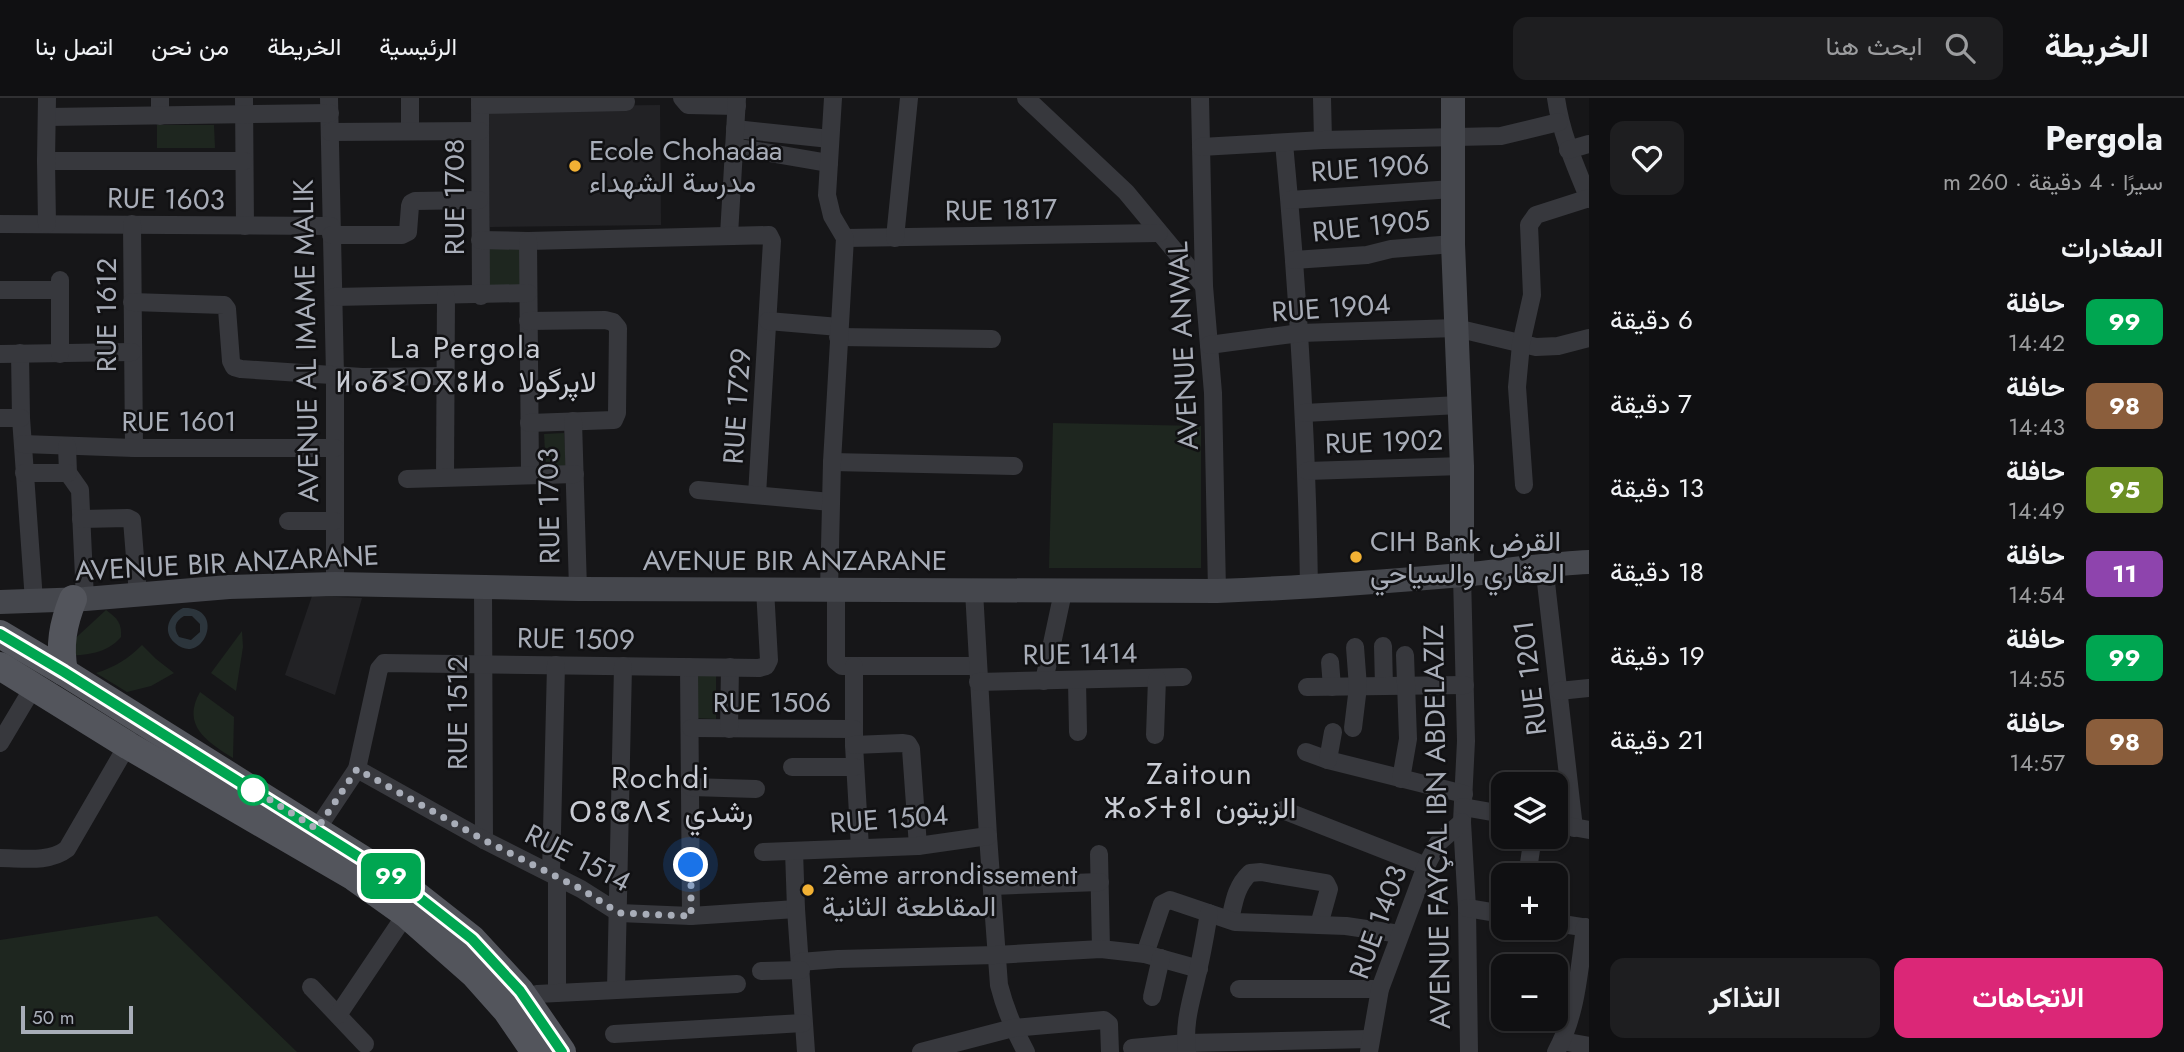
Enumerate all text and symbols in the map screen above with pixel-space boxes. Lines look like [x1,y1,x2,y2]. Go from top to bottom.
search box [1513,17,2003,80]
text: الخريطة [2045,22,2149,69]
text: ابحث هنا [1826,27,1923,65]
text: اتصل بنا [35,29,113,64]
text: من نحن [151,29,229,64]
text: الخريطة [267,29,341,64]
text: الرئيسية [379,29,457,64]
icon: search [1941,29,1979,67]
text: Pergola [2045,115,2163,162]
button: heart [1610,121,1684,195]
place label: Ecole Chohadaa مدرسة الشهداء [589,130,783,203]
street label: RUE 1708 [434,139,475,255]
street label: RUE 1906 [1309,143,1431,193]
marker: Ecole Chohadaa مدرسة الشهداء [567,158,583,174]
text: سيرًا · 4 دقيقة · 260 m [1943,165,2163,199]
street label: RUE 1603 [107,177,225,221]
street label: AVENUE AL IMAME MALIK [283,179,329,503]
street label: RUE 1817 [945,189,1058,231]
street label: RUE 1905 [1310,199,1432,253]
text: المغادرات [2061,229,2163,267]
street label: AVENUE ANWAL [1157,240,1209,451]
street label: RUE 1612 [86,258,127,372]
street label: RUE 1904 [1270,283,1392,333]
text: حافلة [2006,284,2065,322]
text: 6 دقيقة [1610,301,1693,339]
text: 99 [2108,304,2141,339]
district label: La Pergola ⵍⴰⵒⵉⵔⴳⵓⵍⴰ لاپرگولا [335,326,597,403]
text: 14:42 [2008,326,2065,360]
street label: RUE 1729 [712,347,762,465]
text: حافلة [2006,368,2065,406]
text: 7 دقيقة [1610,385,1692,423]
text: 98 [2109,388,2140,423]
street label: RUE 1601 [121,401,237,442]
text: 14:43 [2008,410,2065,444]
street label: RUE 1902 [1324,419,1444,465]
street label: RUE 1703 [527,447,571,565]
text: حافلة [2006,452,2065,490]
text: 13 دقيقة [1610,469,1704,507]
text: 95 [2109,472,2140,507]
text: 14:49 [2008,494,2065,528]
place label: CIH Bank القرض العقاري والسياحي [1370,521,1565,596]
street label: AVENUE BIR ANZARANE [74,535,380,591]
text: حافلة [2006,536,2065,574]
street label: AVENUE BIR ANZARANE [643,540,947,581]
marker: CIH Bank القرض العقاري والسياحي [1348,549,1364,565]
text: 18 دقيقة [1610,553,1704,591]
text: 11 [2112,556,2137,591]
text: 14:54 [2008,578,2065,612]
street label: RUE 1509 [516,617,636,661]
street label: RUE 1201 [1503,618,1557,738]
text: حافلة [2006,620,2065,658]
street label: AVENUE FAYÇAL IBN ABDELAZIZ [1413,624,1461,1030]
street label: RUE 1414 [1022,633,1138,675]
text: 19 دقيقة [1610,637,1705,675]
text: 99 [2108,640,2141,675]
street label: RUE 1512 [437,656,478,770]
text: 14:55 [2008,662,2065,696]
street label: RUE 1506 [713,682,831,723]
text: حافلة [2006,704,2065,742]
text: 21 دقيقة [1610,721,1704,759]
text: 98 [2109,724,2140,759]
text: 14:57 [2009,746,2065,780]
district label: Zaitoun ⵣⴰⵢⵜⵓⵏ الزيتون [1104,752,1296,829]
district label: Rochdi ⵔⵓⵛⴷⵉ رشدي [569,756,753,836]
map controls [1491,772,1568,1031]
button: layers [1491,772,1568,849]
unlabelled marker [238,775,268,805]
street label: RUE 1504 [828,794,950,844]
street label: RUE 1514 [518,814,638,902]
your location [673,847,708,882]
line badge: 99 [360,853,422,899]
place label: 2ème arrondissement المقاطعة الثانية [822,854,1077,927]
text: 99 [375,858,407,893]
street label: RUE 1403 [1339,860,1417,984]
button: + [1491,863,1568,940]
marker: 2ème arrondissement المقاطعة الثانية [800,882,816,898]
button: − [1491,954,1568,1031]
button: التذاكر [1610,958,1880,1038]
button: الاتجاهات [1894,958,2163,1038]
scale bar [21,1003,133,1035]
text: 50 m [32,1004,75,1031]

